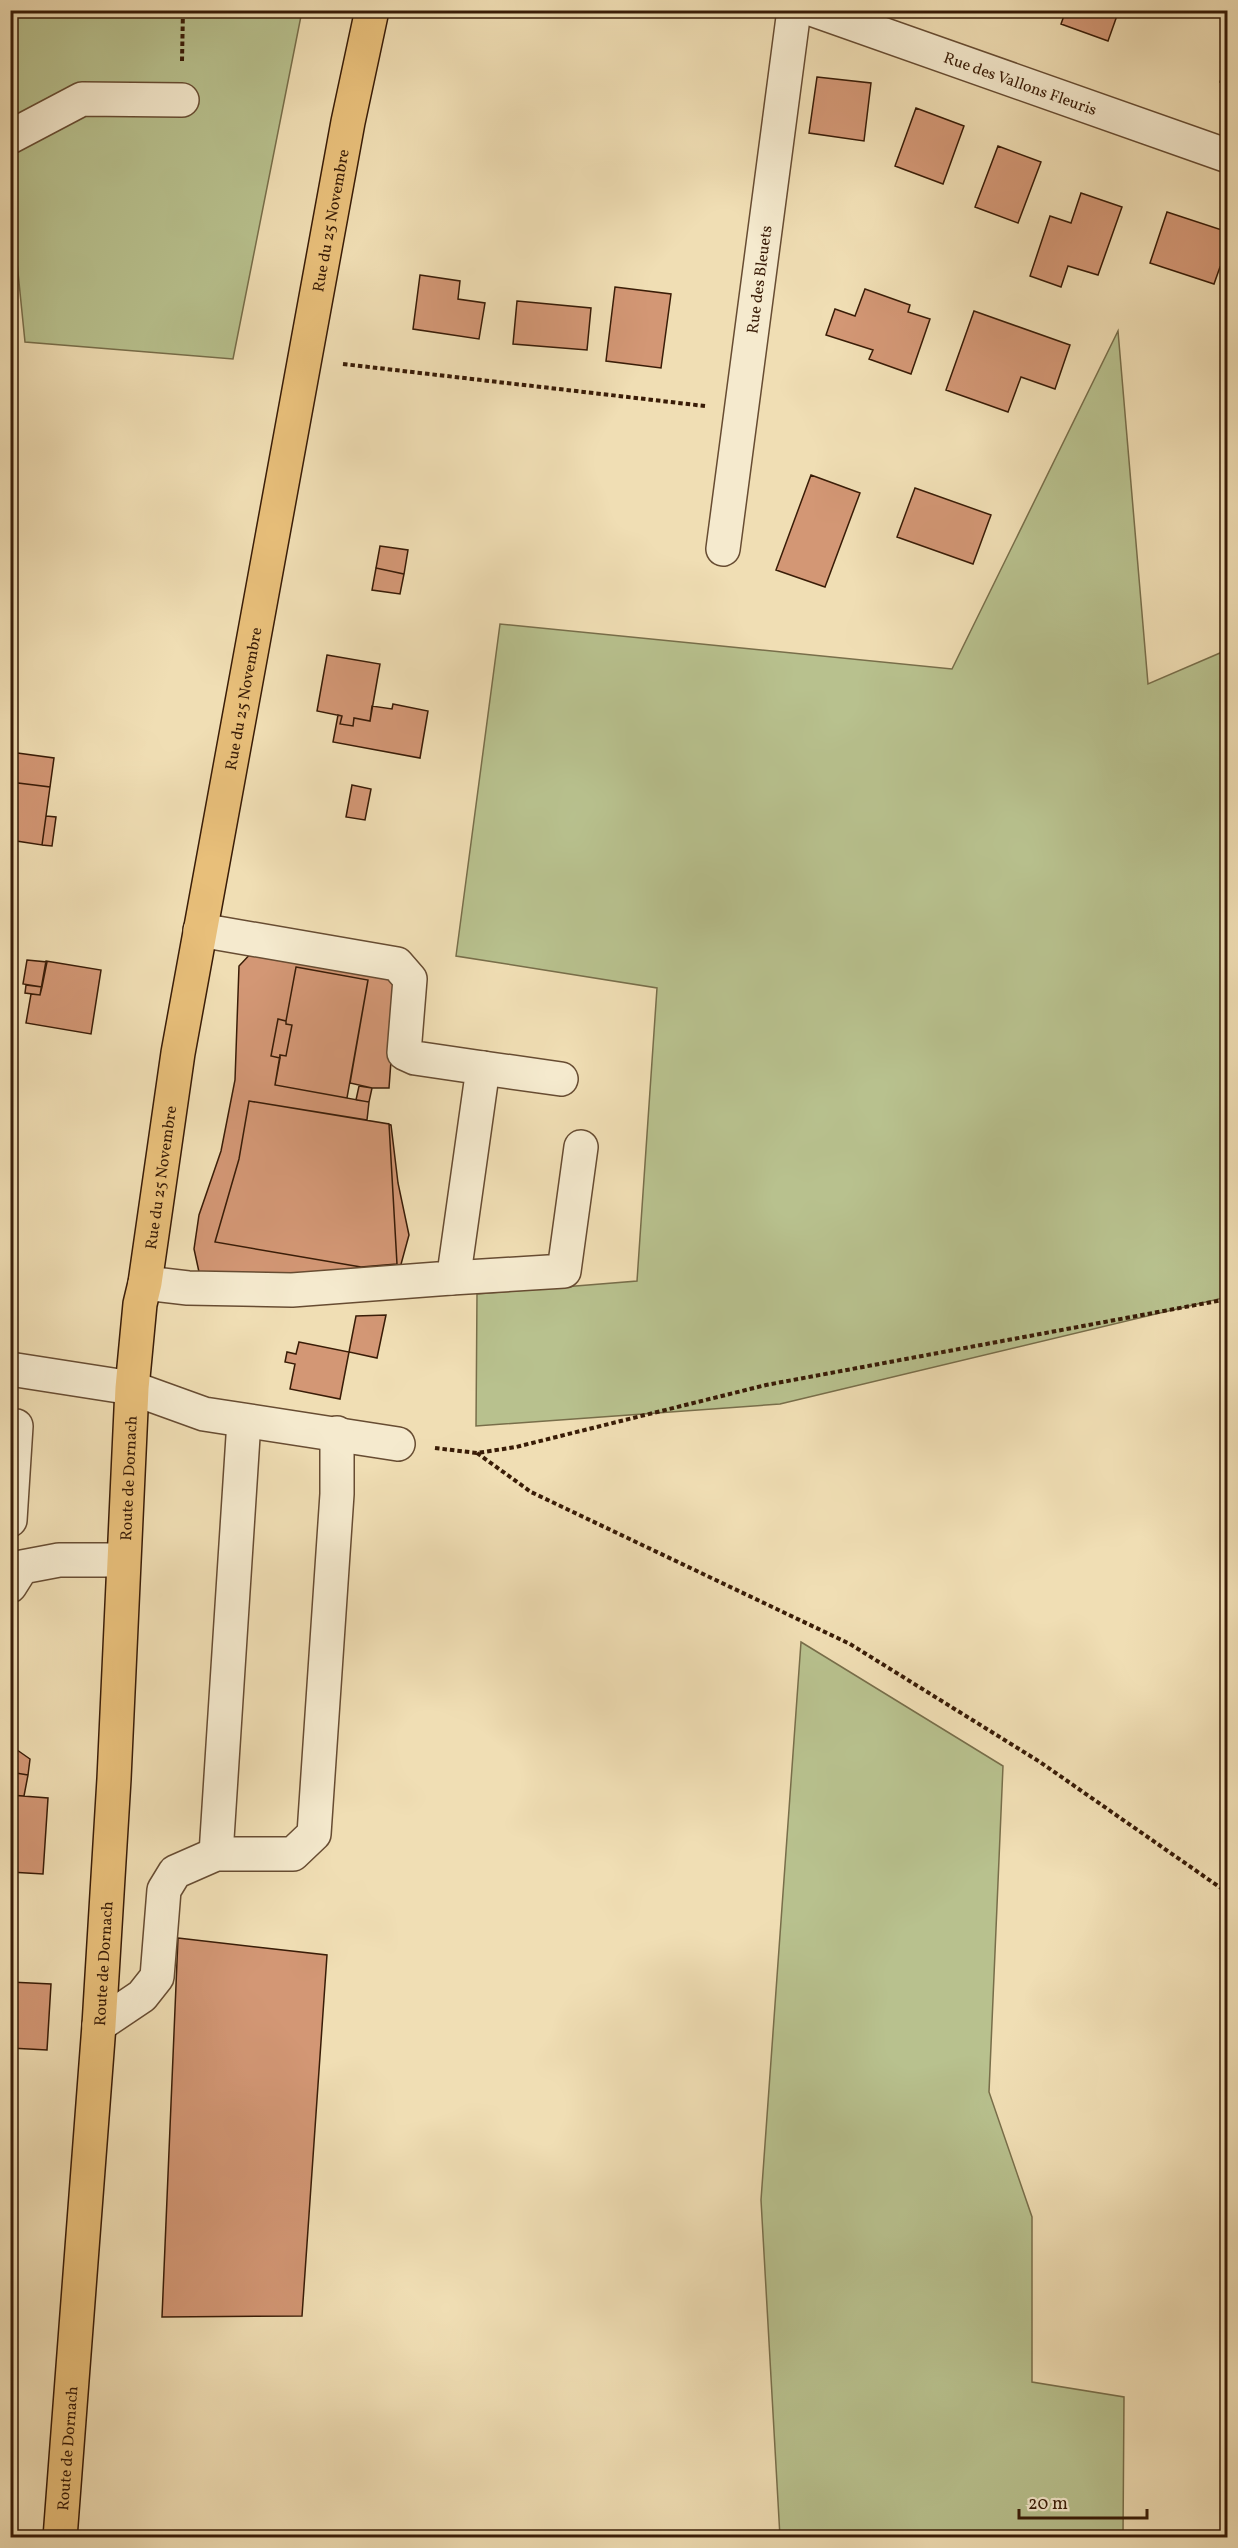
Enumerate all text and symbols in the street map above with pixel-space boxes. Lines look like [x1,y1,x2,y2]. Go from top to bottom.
street label: Rue des Vallons Fleuris [940,48,1100,122]
street label: Rue du 25 Novembre [308,148,356,294]
street label: Rue des Bleuets [742,224,779,335]
street label: Rue du 25 Novembre [221,626,269,772]
street label: Rue du 25 Novembre [141,1104,183,1251]
street label: Route de Dornach [116,1415,144,1541]
street label: Route de Dornach [90,1901,120,2027]
street label: Route de Dornach [53,2385,85,2512]
scale bar [1019,2482,1146,2520]
text: 20 m [1028,2492,1068,2517]

